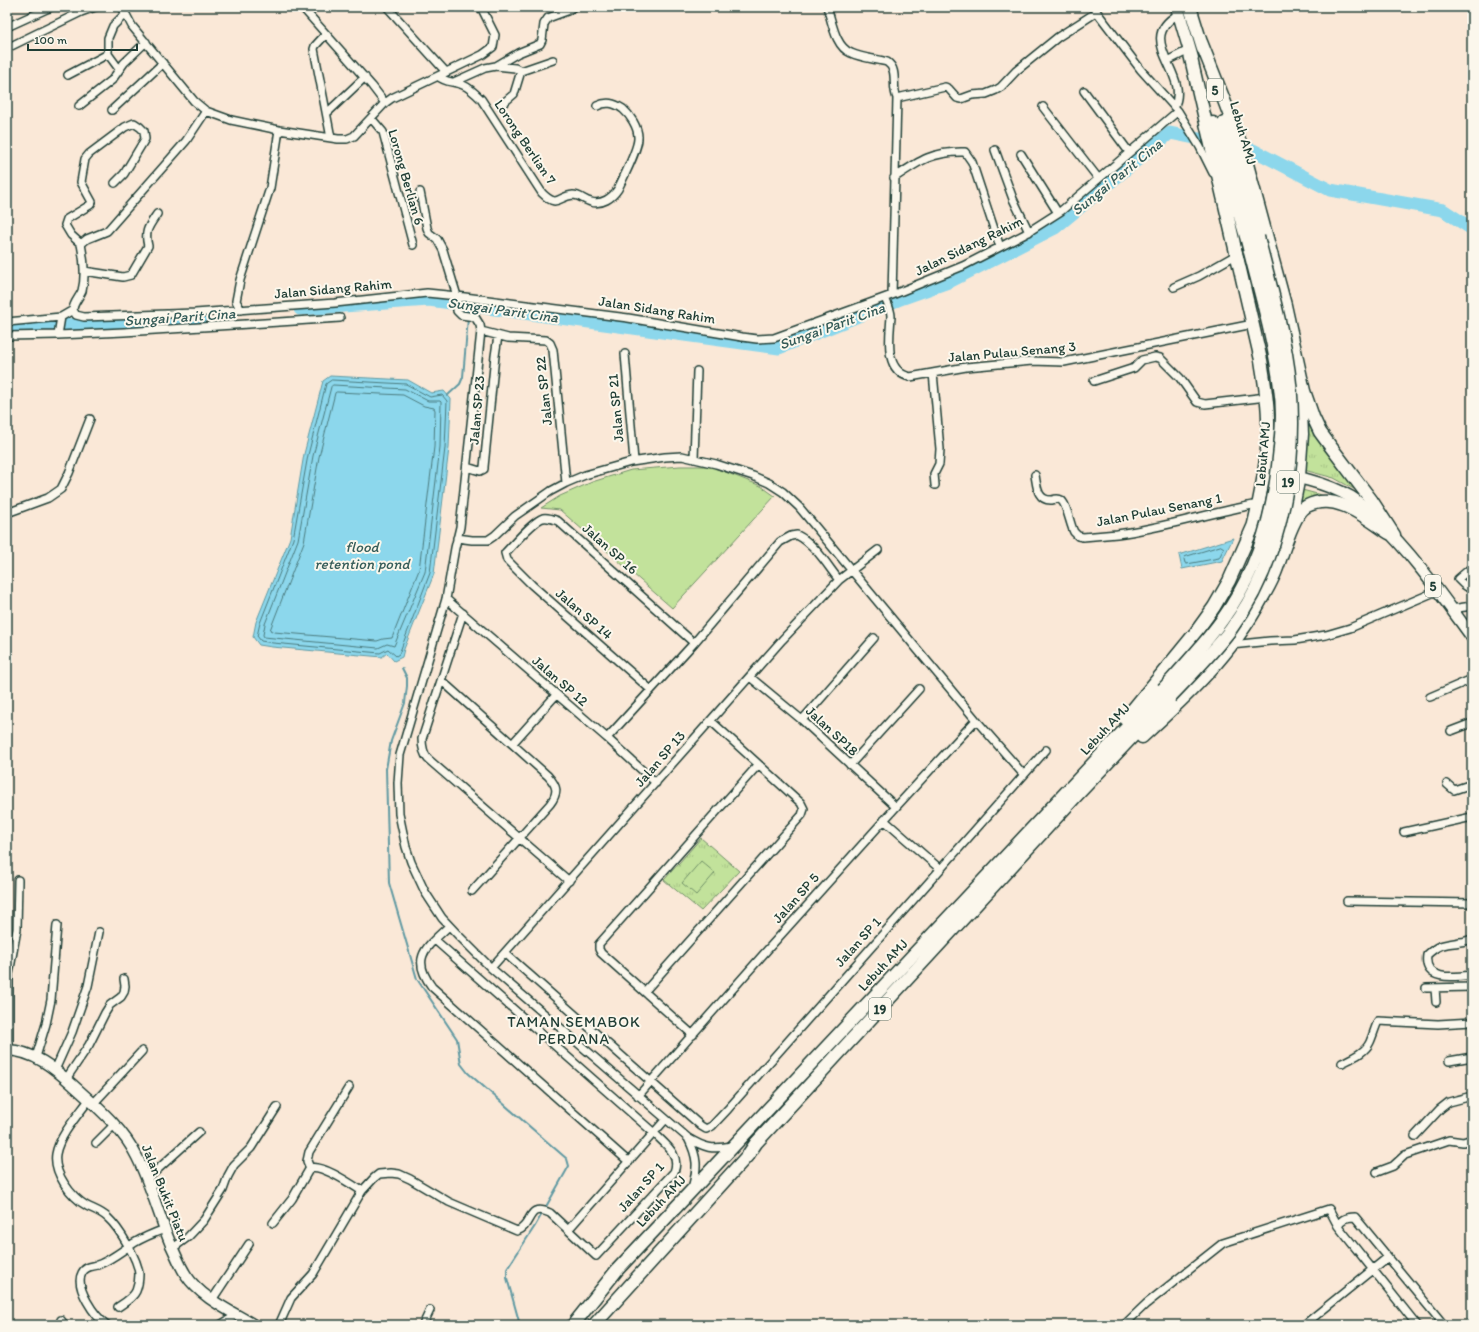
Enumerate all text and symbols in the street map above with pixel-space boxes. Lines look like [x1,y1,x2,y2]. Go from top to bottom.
scale bar [28,26,137,52]
text: 100 m [34,33,67,47]
road number: 5 [1207,79,1223,101]
street label: Lorong Berlian 7 [490,96,560,188]
street label: Lebuh AMJ [1226,99,1260,167]
street label: Lorong Berlian 6 [384,127,428,227]
water label: Sungai Parit Cina [1068,135,1166,219]
street label: Jalan Sidang Rahim [912,212,1026,279]
street label: Jalan Sidang Rahim [274,275,393,303]
street label: Jalan Sidang Rahim [597,292,717,328]
water label: Sungai Parit Cina [447,293,560,327]
water label: Sungai Parit Cina [777,298,888,354]
water label: Sungai Parit Cina [124,304,236,330]
street label: Jalan Pulau Senang 3 [947,338,1077,366]
street label: Jalan SP 22 [532,355,556,426]
street label: Jalan SP 21 [605,373,627,443]
street label: Jalan SP 23 [466,374,489,445]
street label: Lebuh AMJ [1252,421,1274,487]
road number: 19 [1277,471,1299,493]
street label: Jalan Pulau Senang 1 [1095,489,1224,530]
street label: Jalan SP 16 [579,520,641,578]
water label: flood retention pond [315,538,411,573]
road number: 5 [1425,575,1441,597]
street label: Jalan SP 14 [552,585,616,644]
street label: Jalan SP 12 [529,652,592,710]
street label: Lebuh AMJ [1076,699,1134,759]
street label: Jalan SP18 [802,702,862,760]
street label: Jalan SP 13 [631,727,689,790]
street label: Jalan SP 5 [769,869,823,927]
street label: Jalan SP 1 [831,913,885,970]
street label: Lebuh AMJ [854,935,912,995]
road number: 19 [869,998,891,1020]
district label: TAMAN SEMABOK PERDANA [507,1013,641,1048]
street label: Jalan Bukit Piatu [138,1142,192,1244]
street label: Jalan SP 1 [614,1158,668,1215]
street label: Lebuh AMJ [632,1171,690,1231]

